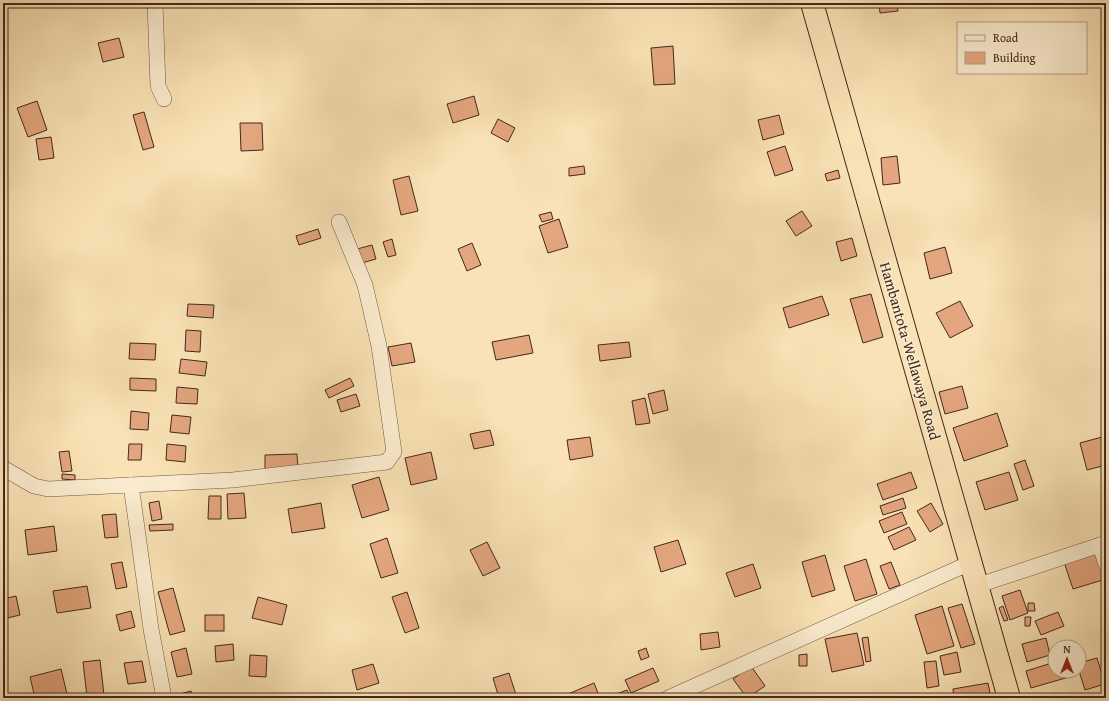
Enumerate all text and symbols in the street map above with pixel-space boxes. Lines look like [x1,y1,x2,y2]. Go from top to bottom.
legend [957,22,1087,74]
text: Road [993,29,1019,46]
text: Building [993,49,1036,66]
street label: Hambantota-Wellawaya Road [875,259,946,442]
north arrow [1047,639,1087,679]
text: N [1063,641,1071,657]

